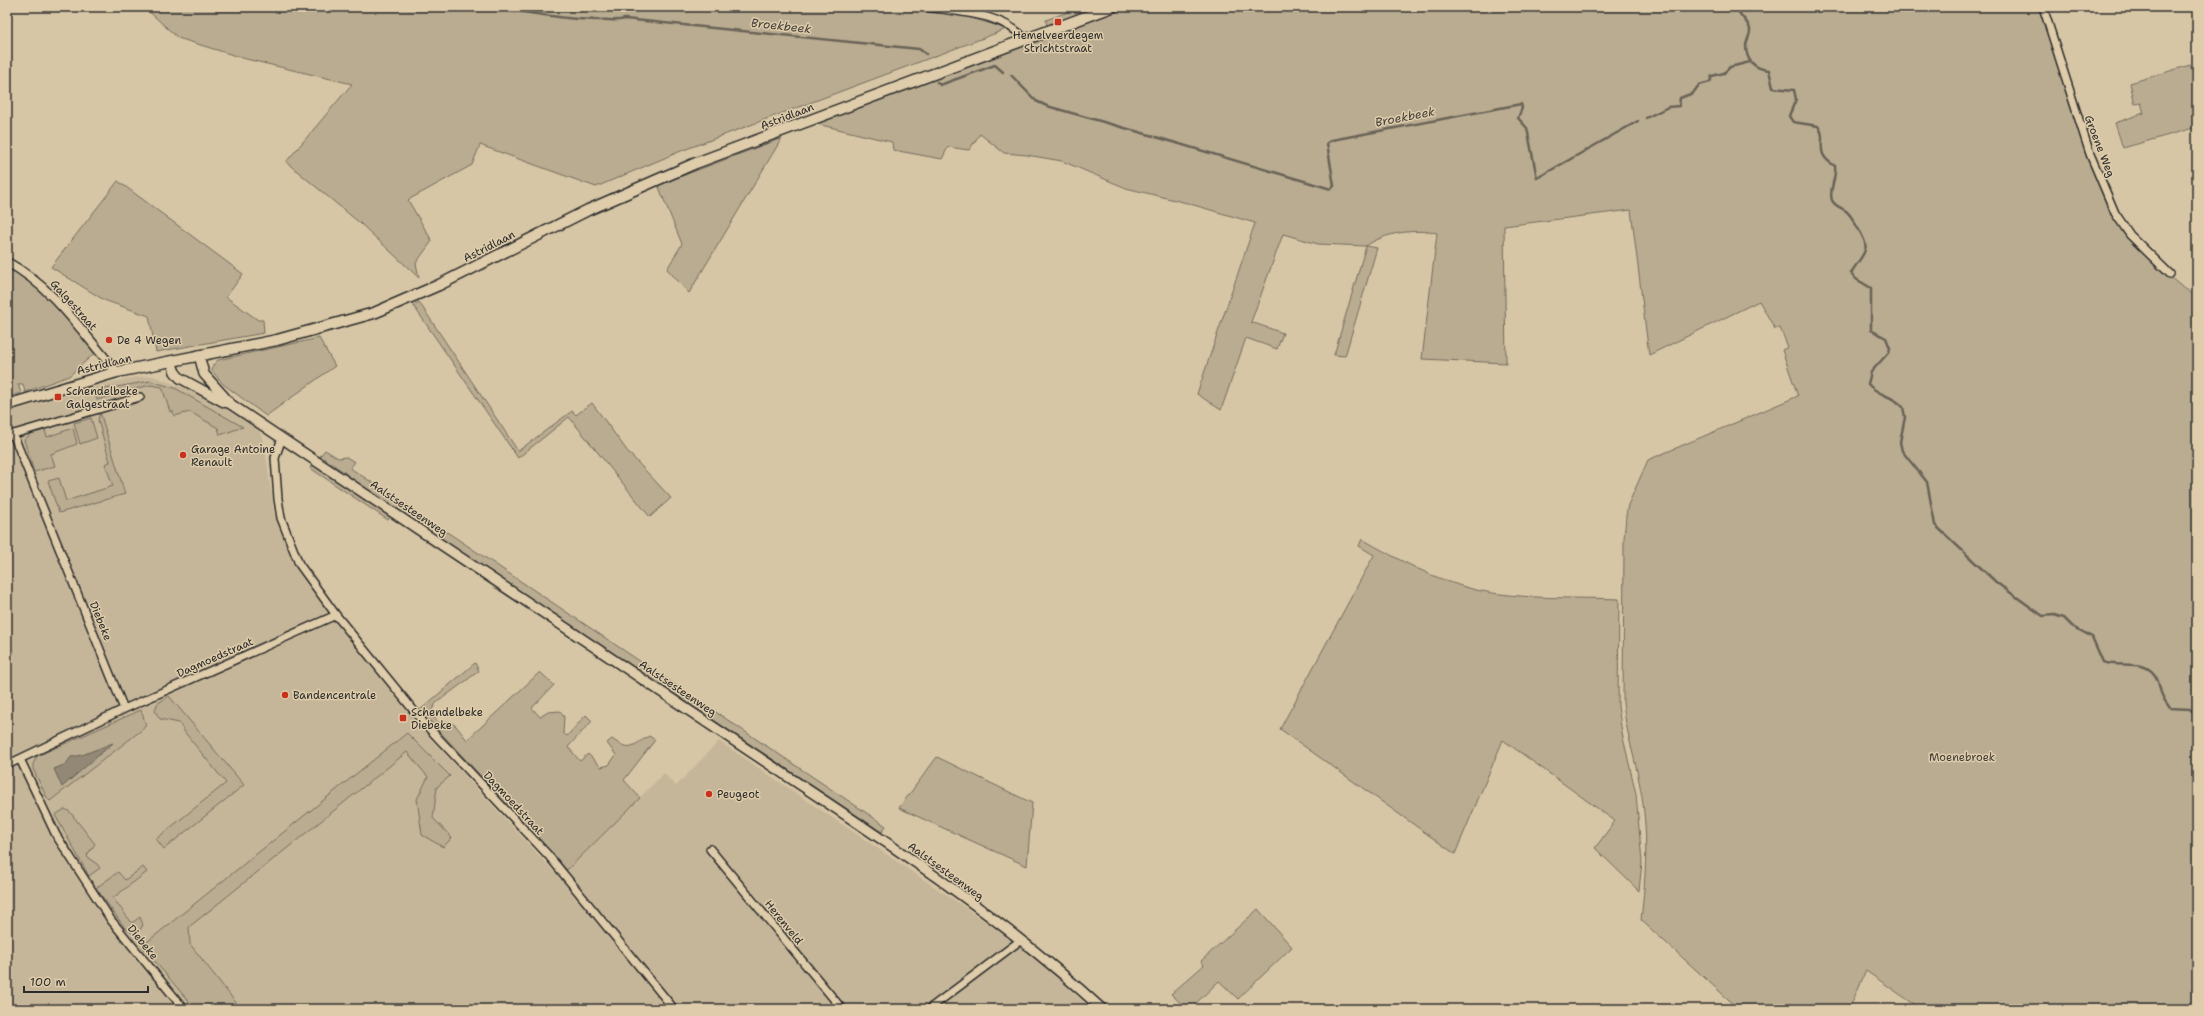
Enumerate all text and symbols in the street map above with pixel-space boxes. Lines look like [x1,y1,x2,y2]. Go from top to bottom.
water label: Broekbeek [750,15,812,37]
marker: Hemelveerdegem Strichtstraat [1053,17,1063,27]
place label: Hemelveerdegem Strichtstraat [1013,28,1104,56]
street label: Astridlaan [758,99,816,134]
water label: Broekbeek [1374,103,1436,131]
street label: Groene Weg [2081,113,2118,180]
street label: Astridlaan [461,227,518,266]
street label: Galgestraat [47,277,101,334]
place label: De 4 Wegen [117,333,182,348]
marker: De 4 Wegen [104,335,114,345]
street label: Astridlaan [75,350,133,379]
place label: Schendelbeke Galgestraat [66,384,138,412]
marker: Schendelbeke Galgestraat [53,392,63,402]
place label: Garage Antoine Renault [191,442,275,470]
marker: Garage Antoine Renault [178,450,188,460]
street label: Aalstsesteenweg [367,477,451,540]
street label: Diebeke [86,599,115,643]
street label: Dagmoedstraat [175,634,256,681]
street label: Aalstsesteenweg [636,657,720,720]
place label: Bandencentrale [293,688,376,703]
marker: Bandencentrale [280,690,290,700]
place label: Schendelbeke Diebeke [411,705,483,733]
marker: Schendelbeke Diebeke [398,713,408,723]
park label: Moenebroek [1929,750,1995,765]
street label: Dagmoedstraat [480,768,547,839]
place label: Peugeot [717,787,760,802]
marker: Peugeot [704,789,714,799]
street label: Aalstsesteenweg [905,839,987,904]
street label: Herenveld [761,897,806,948]
street label: Diebeke [124,922,161,963]
scale bar [24,968,148,994]
text: 100 m [30,974,66,990]

